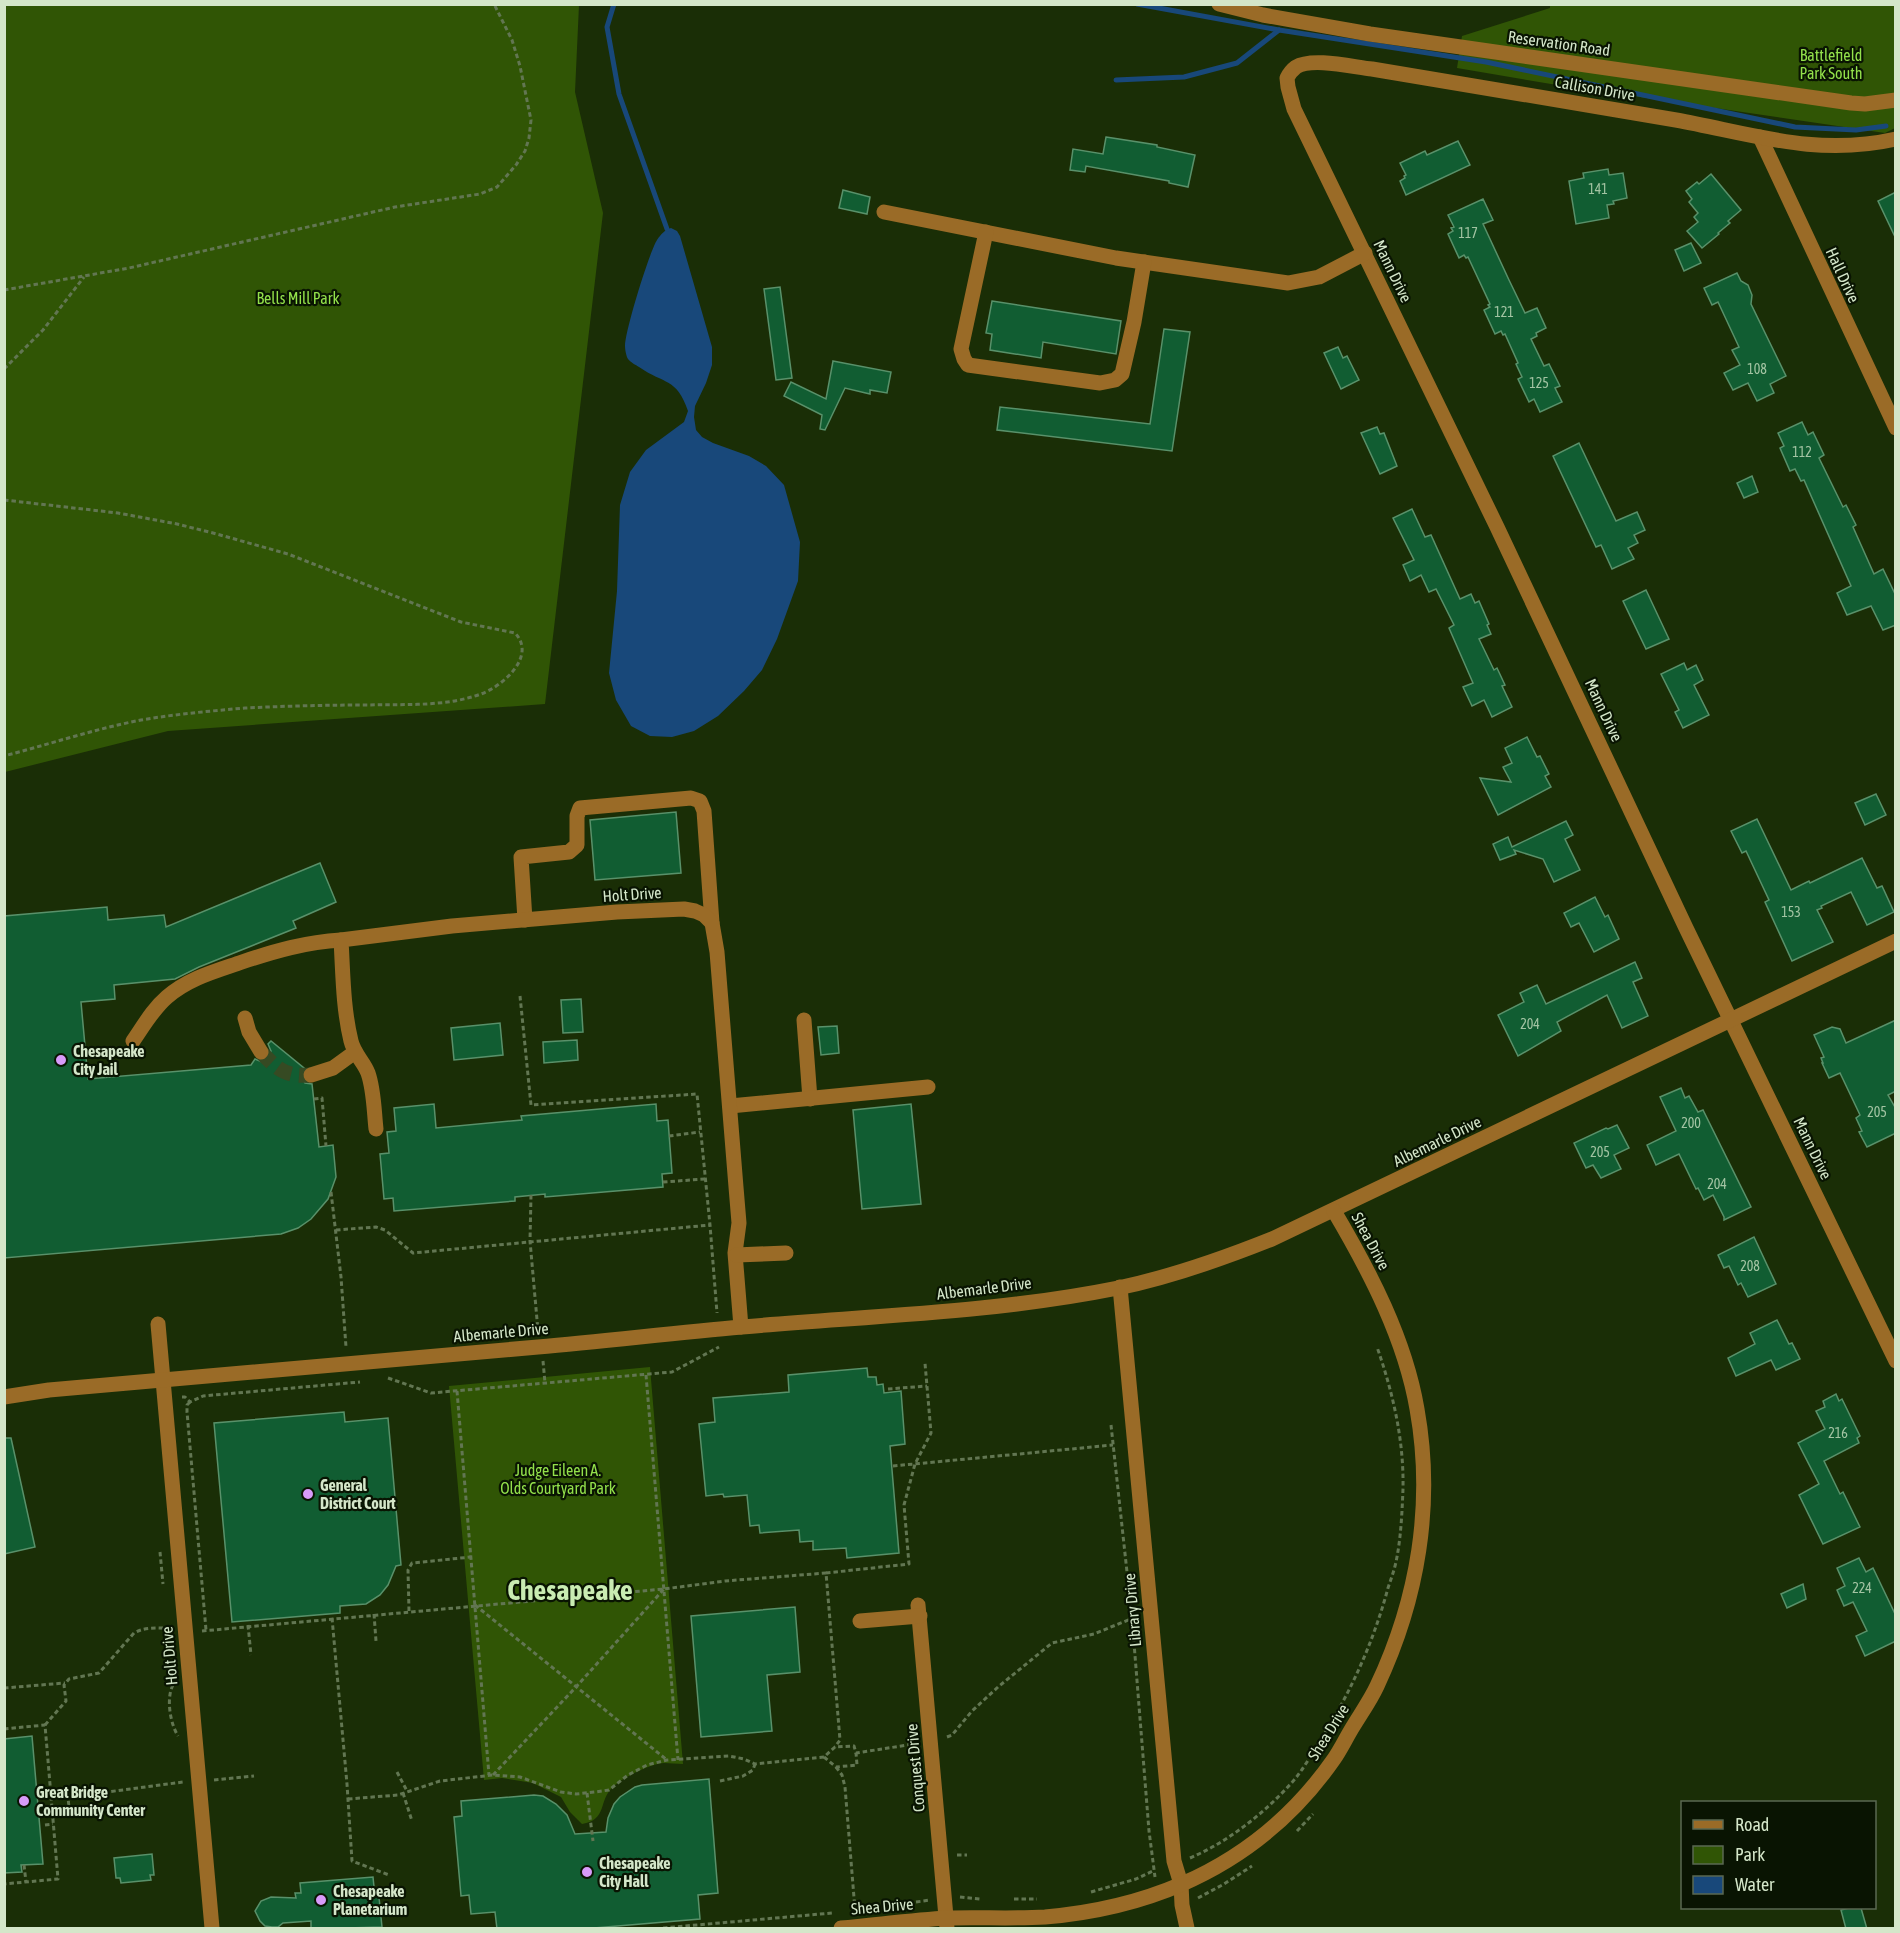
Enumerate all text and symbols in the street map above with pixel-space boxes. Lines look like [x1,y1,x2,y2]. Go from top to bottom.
street label: Reservation Road [1507,27,1611,59]
park label: Battlefield Park South [1799,46,1863,82]
street label: Callison Drive [1554,72,1636,104]
house number: 141 [1588,181,1608,197]
house number: 117 [1458,225,1478,241]
street label: Mann Drive [1370,237,1416,305]
street label: Hall Drive [1822,245,1864,305]
park label: Bells Mill Park [257,289,339,307]
house number: 121 [1494,304,1514,320]
house number: 108 [1747,361,1767,377]
house number: 125 [1529,375,1549,391]
house number: 112 [1792,444,1812,460]
street label: Mann Drive [1582,676,1626,744]
street label: Holt Drive [602,883,662,905]
house number: 153 [1781,904,1801,920]
house number: 204 [1520,1016,1540,1032]
place label: Chesapeake City Jail [73,1042,145,1078]
marker: Chesapeake City Jail [54,1053,68,1067]
house number: 205 [1867,1104,1887,1120]
street label: Albemarle Drive [1390,1112,1484,1170]
street label: Mann Drive [1790,1114,1836,1182]
house number: 200 [1681,1115,1701,1131]
house number: 205 [1590,1144,1610,1160]
house number: 204 [1707,1176,1727,1192]
street label: Shea Drive [1348,1209,1394,1273]
house number: 208 [1740,1258,1760,1274]
street label: Albemarle Drive [936,1273,1032,1303]
street label: Albemarle Drive [453,1319,549,1345]
house number: 216 [1828,1425,1848,1441]
park label: Judge Eileen A. Olds Courtyard Park [500,1461,616,1498]
place label: General District Court [320,1476,396,1512]
marker: General District Court [301,1487,315,1501]
street label: Library Drive [1120,1572,1145,1648]
district label: Chesapeake [507,1574,633,1606]
house number: 224 [1852,1580,1872,1596]
street label: Holt Drive [157,1626,181,1686]
street label: Shea Drive [1304,1701,1352,1763]
street label: Conquest Drive [902,1723,929,1813]
place label: Great Bridge Community Center [36,1783,145,1819]
marker: Great Bridge Community Center [17,1794,31,1808]
legend [1681,1801,1876,1909]
text: Road [1735,1814,1769,1835]
text: Park [1735,1844,1765,1865]
place label: Chesapeake City Hall [599,1854,671,1890]
marker: Chesapeake City Hall [580,1865,594,1879]
text: Water [1735,1874,1775,1895]
place label: Chesapeake Planetarium [333,1882,407,1918]
marker: Chesapeake Planetarium [314,1893,328,1907]
street label: Shea Drive [850,1894,914,1918]

